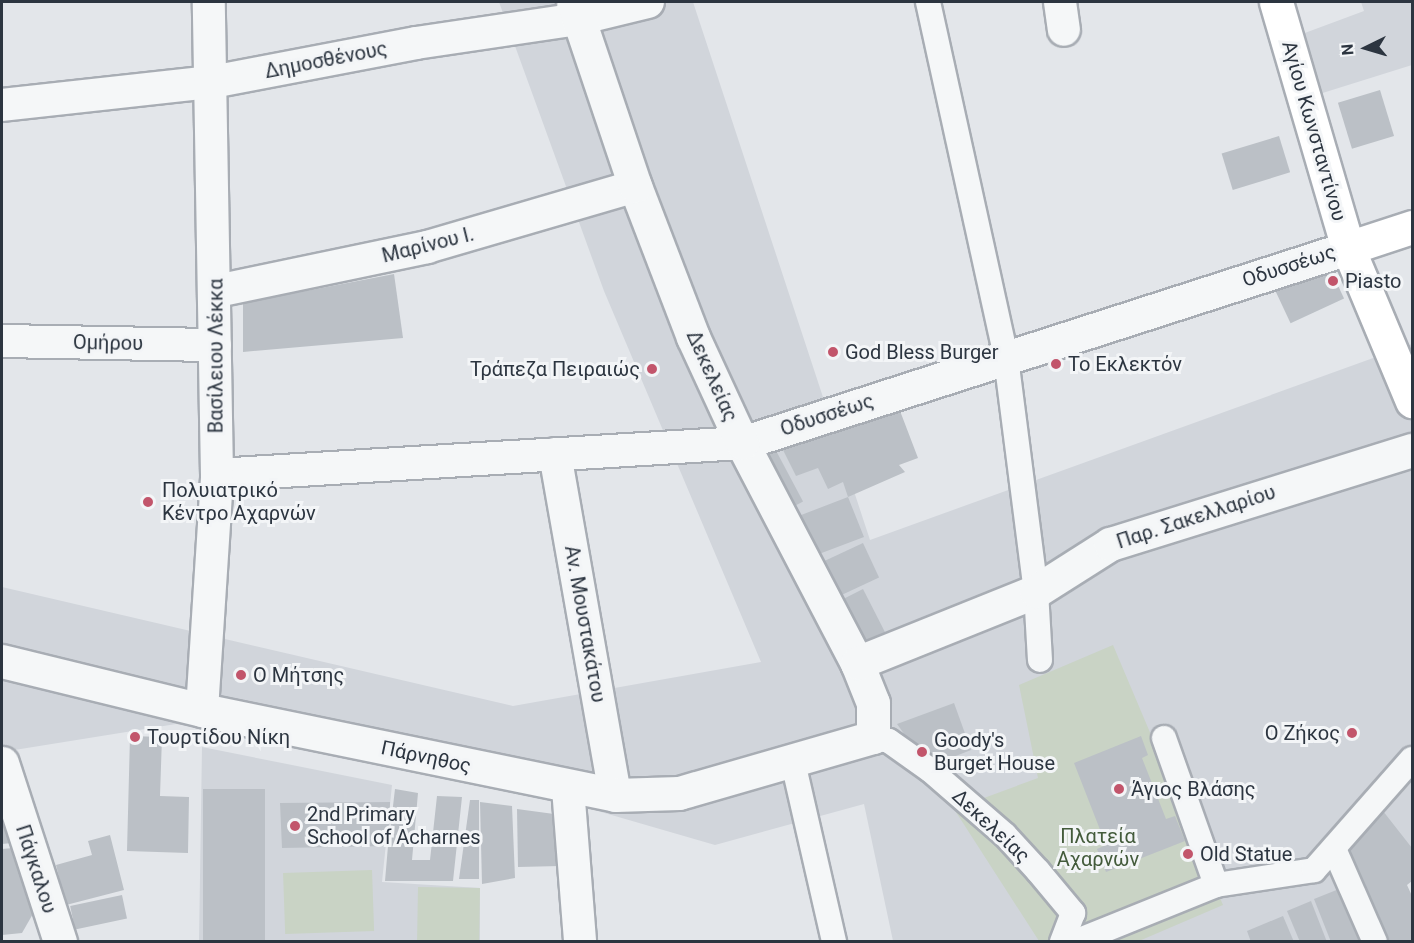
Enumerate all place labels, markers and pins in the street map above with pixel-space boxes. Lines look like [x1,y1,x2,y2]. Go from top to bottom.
place label: Piasto [1345,269,1401,293]
marker: Piasto [1326,274,1340,288]
place label: God Bless Burger [845,340,998,364]
marker: God Bless Burger [826,345,840,359]
place label: Το Εκλεκτόν [1068,352,1182,376]
place label: Τράπεζα Πειραιώς [470,357,640,381]
marker: Το Εκλεκτόν [1049,357,1063,371]
marker: Τράπεζα Πειραιώς [645,362,659,376]
place label: Πολυιατρικό Κέντρο Αχαρνών [162,478,316,525]
marker: Πολυιατρικό Κέντρο Αχαρνών [139,493,157,511]
place label: Ο Μήτσης [253,663,344,687]
marker: Ο Μήτσης [234,668,248,682]
place label: Ο Ζήκος [1265,721,1340,745]
place label: Τουρτίδου Νίκη [147,725,290,749]
marker: Ο Ζήκος [1345,726,1359,740]
place label: Goody's Burget House [934,728,1055,775]
marker: Τουρτίδου Νίκη [128,730,142,744]
marker: Goody's Burget House [915,745,929,759]
place label: Άγιος Βλάσης [1131,777,1255,801]
marker: Άγιος Βλάσης [1112,782,1126,796]
place label: 2nd Primary School of Acharnes [307,802,480,849]
marker: 2nd Primary School of Acharnes [288,819,302,833]
place label: Old Statue [1200,842,1292,866]
marker: Old Statue [1181,847,1195,861]

